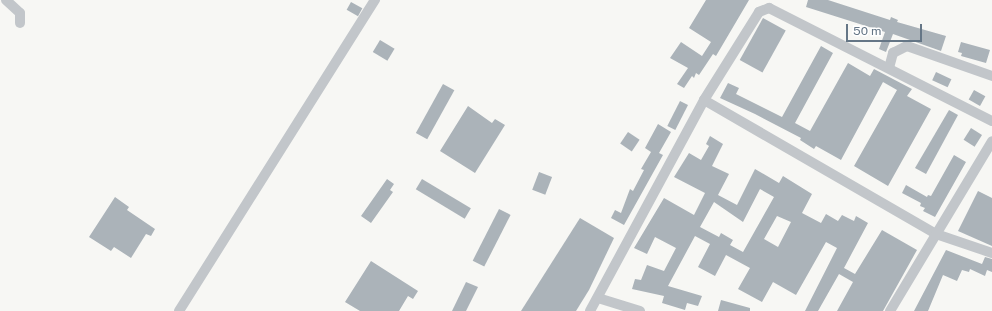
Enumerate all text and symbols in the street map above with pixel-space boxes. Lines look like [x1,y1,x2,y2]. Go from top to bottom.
scale bar [848,16,924,42]
text: 50 m [853,24,881,38]

